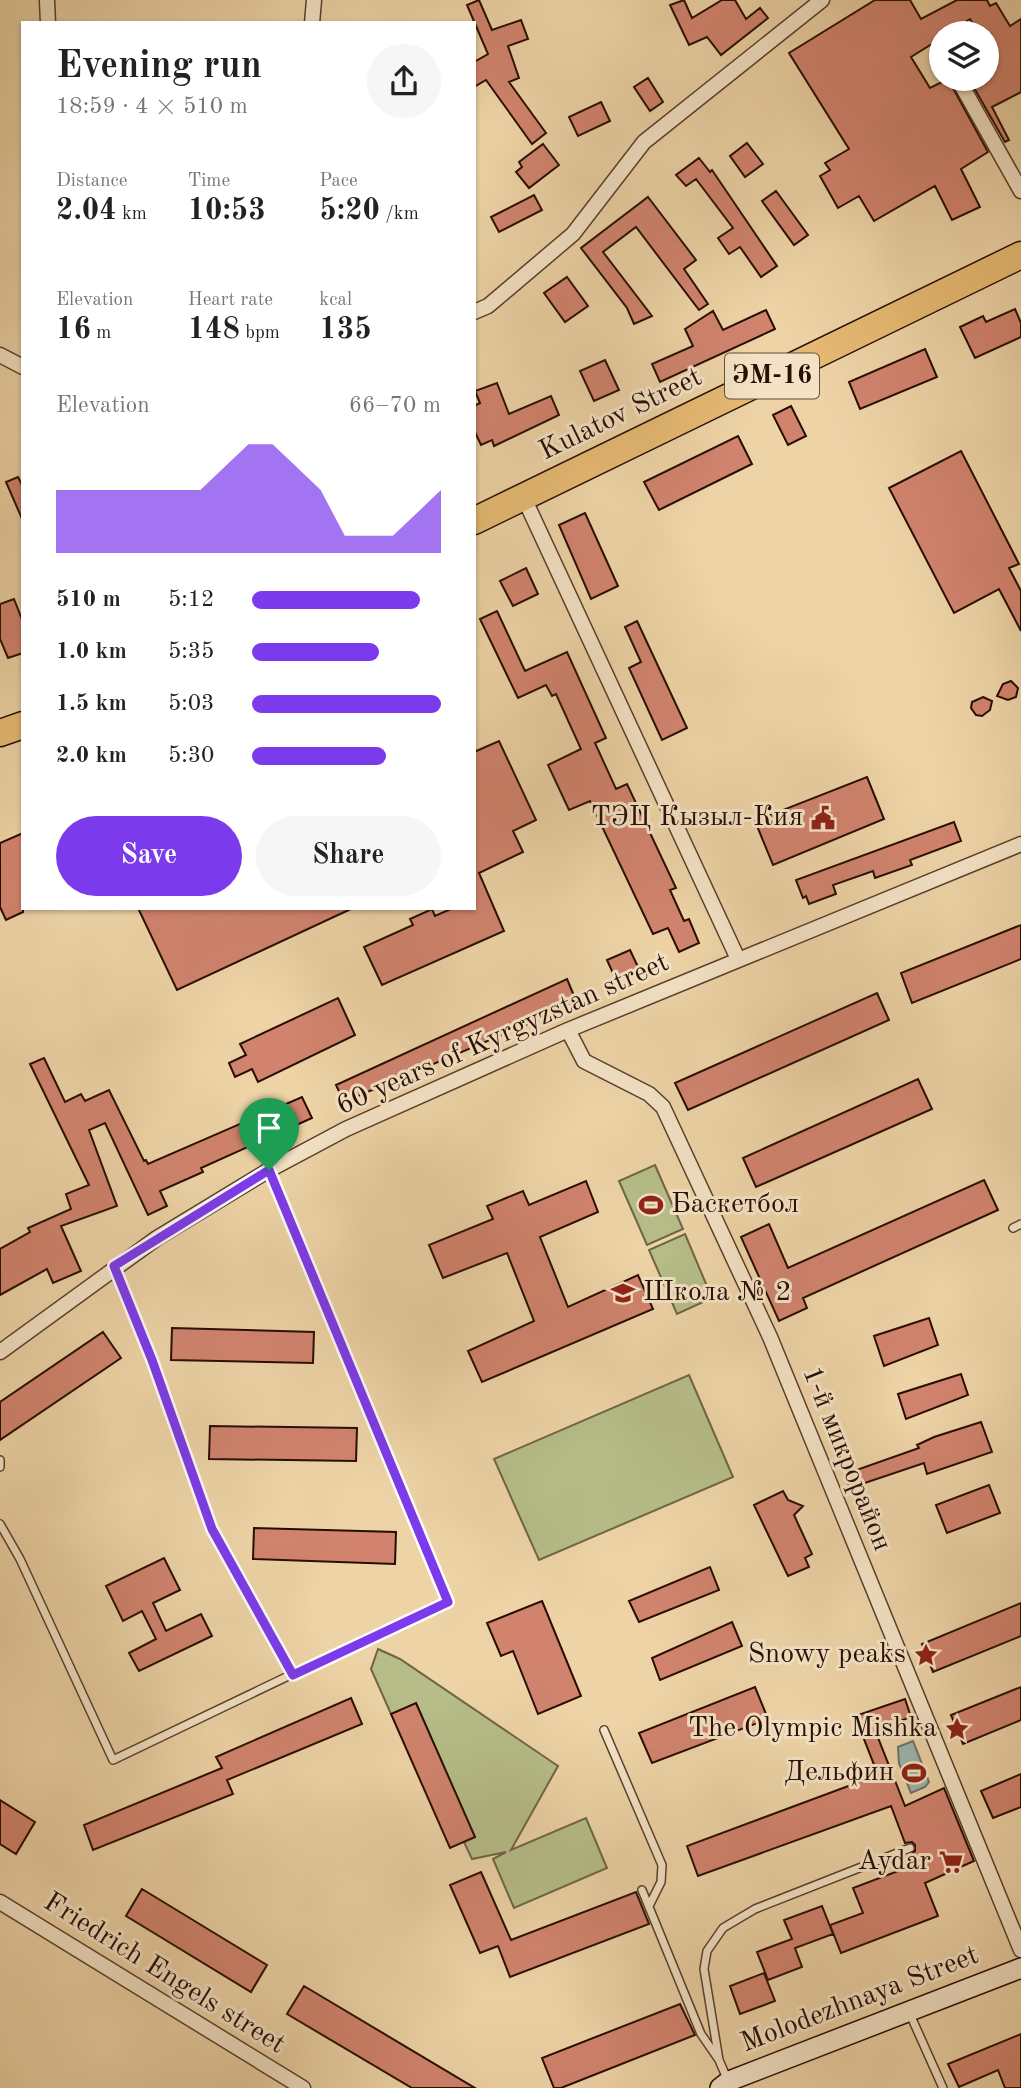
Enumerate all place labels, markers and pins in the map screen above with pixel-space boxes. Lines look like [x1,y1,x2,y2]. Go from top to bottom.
place label: ТЭЦ Кызыл-Кия [591,804,803,832]
public building icon: ТЭЦ Кызыл-Кия [809,804,837,832]
pin [239,1098,299,1170]
sports icon: Баскетбол [637,1191,665,1219]
place label: Баскетбол [671,1191,799,1219]
school or university icon: Школа № 2 [609,1279,637,1307]
place label: Школа № 2 [643,1279,792,1307]
place label: Snowy peaks [748,1641,906,1669]
place icon: Snowy peaks [912,1641,940,1669]
place label: The Olympic Mishka [688,1715,937,1743]
place icon: The Olympic Mishka [943,1715,971,1743]
place label: Дельфин [784,1759,894,1787]
sports icon: Дельфин [900,1759,928,1787]
place label: Aydar [857,1848,931,1876]
supermarket icon: Aydar [937,1848,965,1876]

